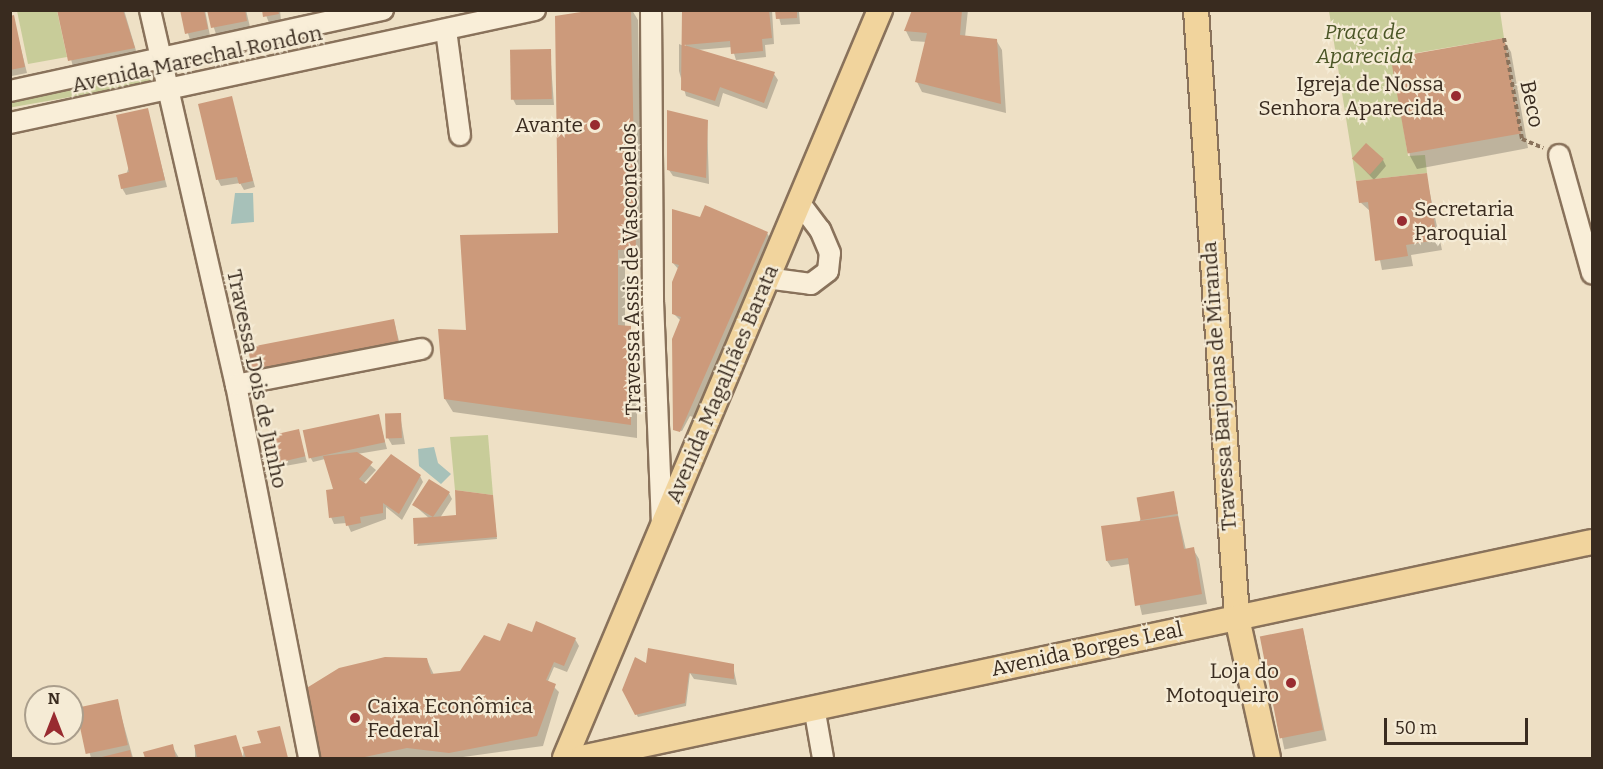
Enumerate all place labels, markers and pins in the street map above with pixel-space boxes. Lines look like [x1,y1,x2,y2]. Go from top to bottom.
place label: Igreja de Nossa Senhora Aparecida [1258,71,1444,121]
marker: Igreja de Nossa Senhora Aparecida [1449,89,1463,103]
place label: Avante [515,112,583,138]
marker: Avante [588,118,602,132]
place label: Secretaria Paroquial [1414,196,1514,246]
marker: Secretaria Paroquial [1395,214,1409,228]
place label: Loja do Motoqueiro [1165,658,1279,708]
marker: Loja do Motoqueiro [1284,676,1298,690]
place label: Caixa Econômica Federal [367,693,533,743]
marker: Caixa Econômica Federal [348,711,362,725]

